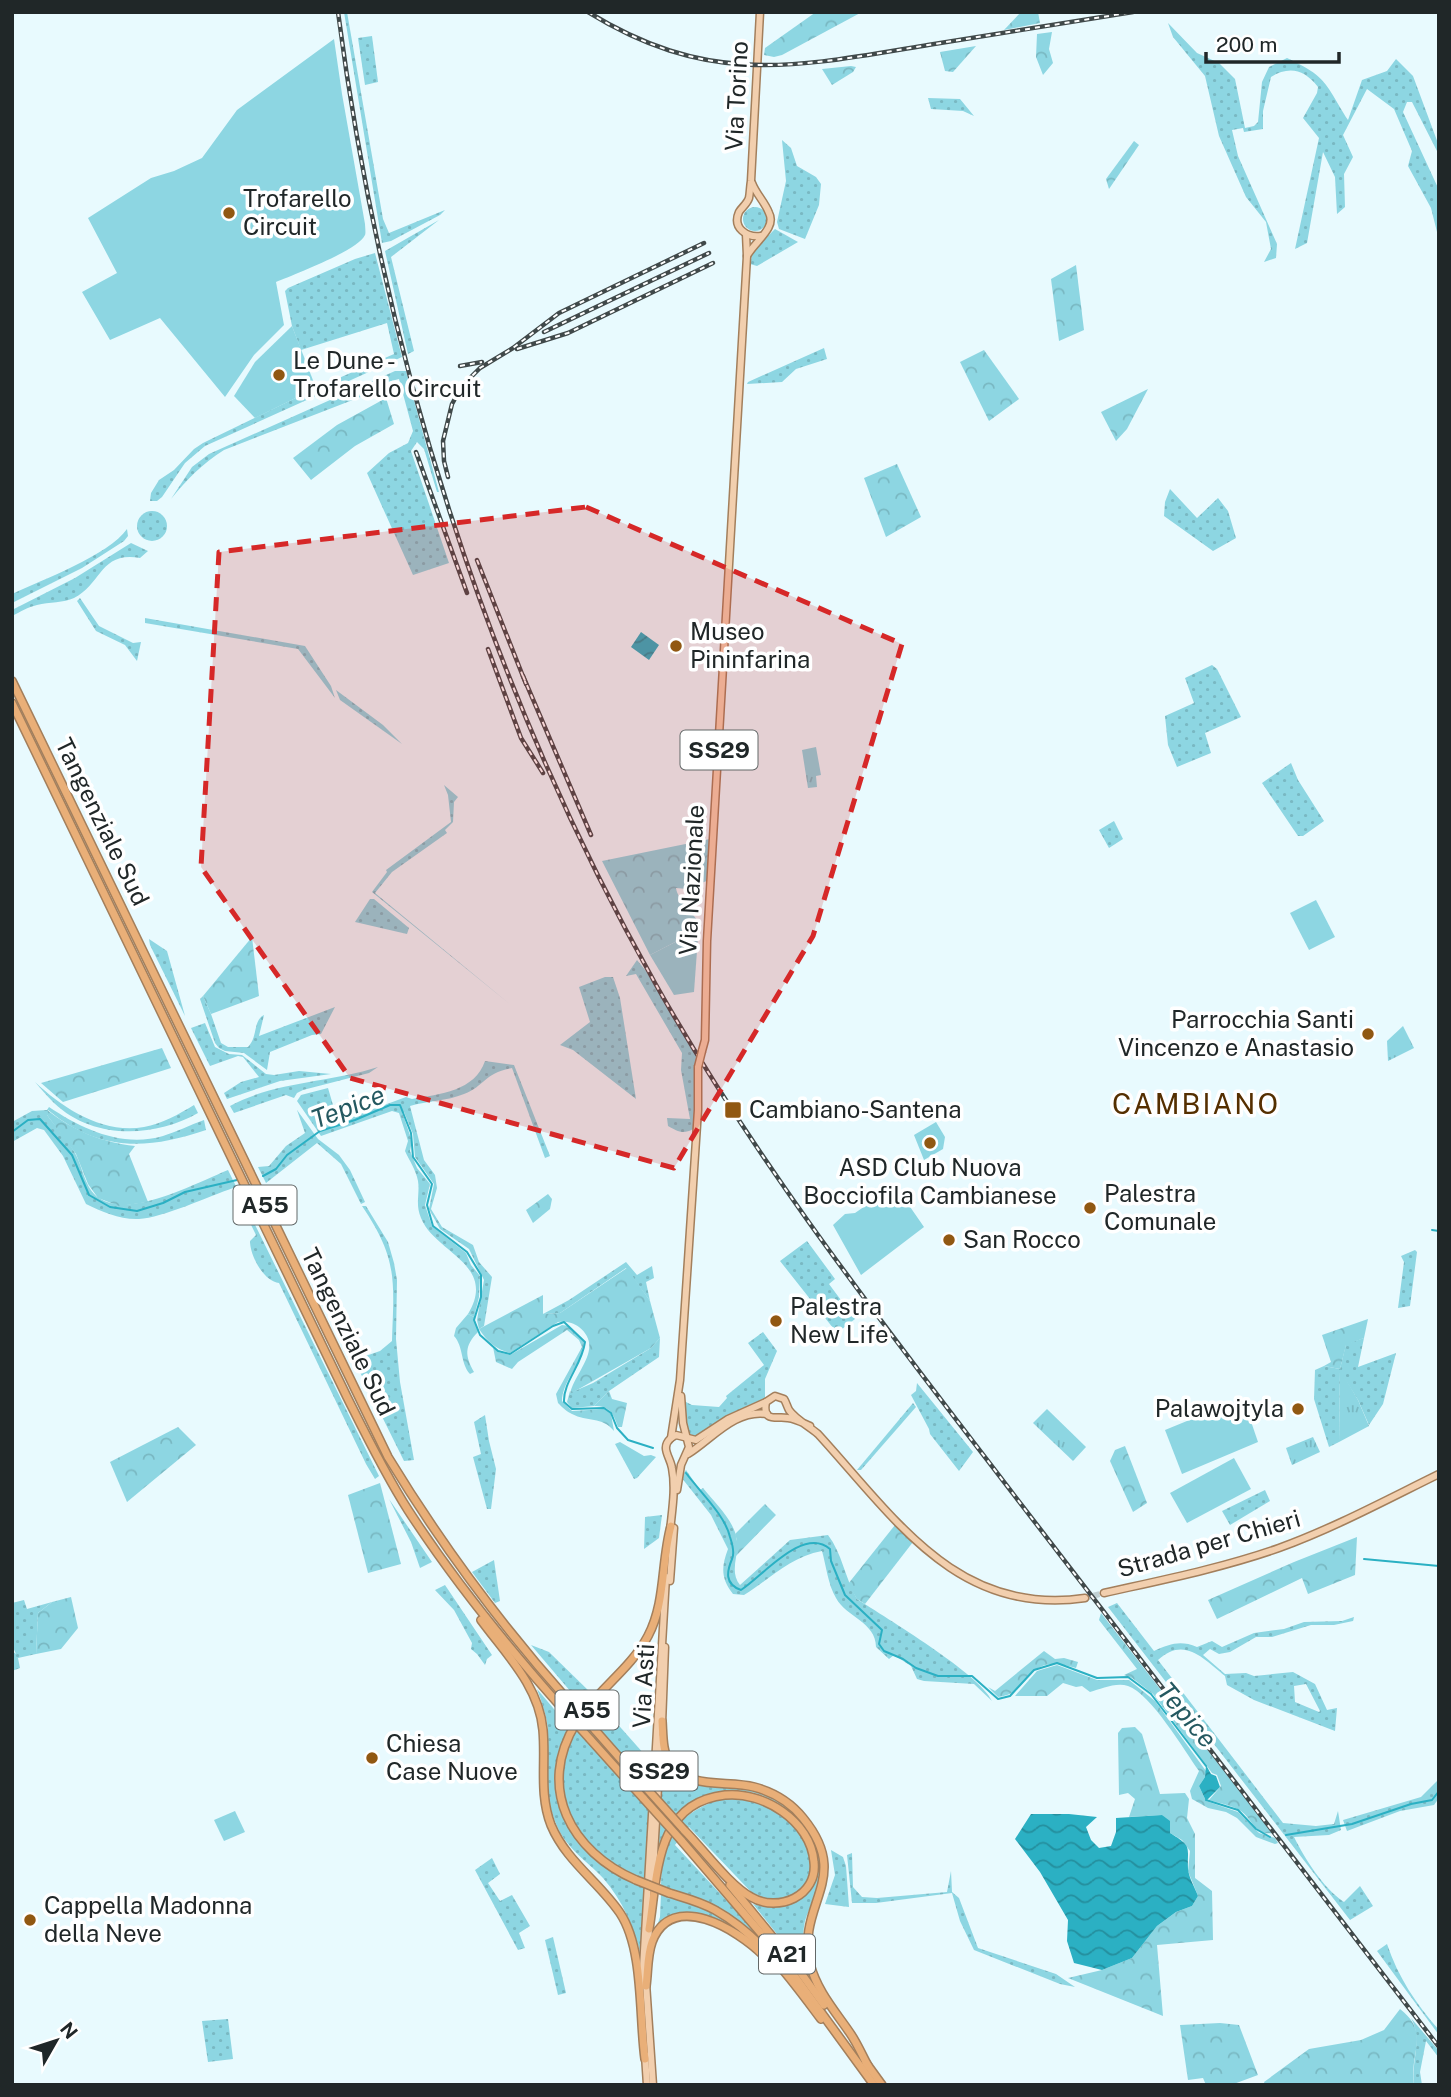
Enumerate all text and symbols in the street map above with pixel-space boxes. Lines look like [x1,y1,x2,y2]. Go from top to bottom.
scale bar [1206,21,1339,65]
text: 200 m [1216,32,1277,57]
street label: Via Torino [719,40,753,152]
place label: Trofarello Circuit [243,184,352,240]
marker: Trofarello Circuit [221,205,237,221]
place label: Le Dune - Trofarello Circuit [293,346,481,402]
marker: Le Dune - Trofarello Circuit [271,367,287,383]
place label: Museo Pininfarina [690,617,810,673]
marker: Museo Pininfarina [668,638,684,654]
road number: SS29 [680,730,758,770]
street label: Tangenziale Sud [50,733,156,910]
street label: Via Nazionale [673,804,709,956]
place label: Parrocchia Santi Vincenzo e Anastasio [1118,1005,1354,1061]
marker: Parrocchia Santi Vincenzo e Anastasio [1360,1026,1376,1042]
water label: Tepice [307,1078,389,1135]
district label: CAMBIANO [1112,1087,1280,1120]
place label: Cambiano-Santena [749,1095,961,1123]
marker: Cambiano-Santena [723,1100,743,1120]
marker: ASD Club Nuova Bocciofila Cambianese [922,1135,938,1151]
place label: ASD Club Nuova Bocciofila Cambianese [803,1153,1057,1209]
place label: Palestra Comunale [1104,1179,1216,1235]
road number: A55 [233,1186,296,1224]
marker: Palestra Comunale [1082,1200,1098,1216]
place label: San Rocco [963,1225,1081,1253]
marker: San Rocco [941,1232,957,1248]
street label: Tangenziale Sud [296,1243,402,1420]
place label: Palestra New Life [790,1292,889,1348]
marker: Palestra New Life [768,1313,784,1329]
place label: Palawojtyla [1155,1394,1284,1422]
marker: Palawojtyla [1290,1401,1306,1417]
street label: Strada per Chieri [1114,1504,1303,1583]
street label: Via Asti [627,1643,659,1729]
water label: Tepice [1151,1676,1224,1754]
road number: A55 [556,1690,618,1730]
place label: Chiesa Case Nuove [386,1729,518,1785]
marker: Chiesa Case Nuove [364,1750,380,1766]
road number: SS29 [620,1752,698,1790]
place label: Cappella Madonna della Neve [44,1891,252,1947]
marker: Cappella Madonna della Neve [22,1912,38,1928]
road number: A21 [759,1935,815,1974]
north arrow [21,2006,91,2076]
text: N [56,2018,82,2043]

